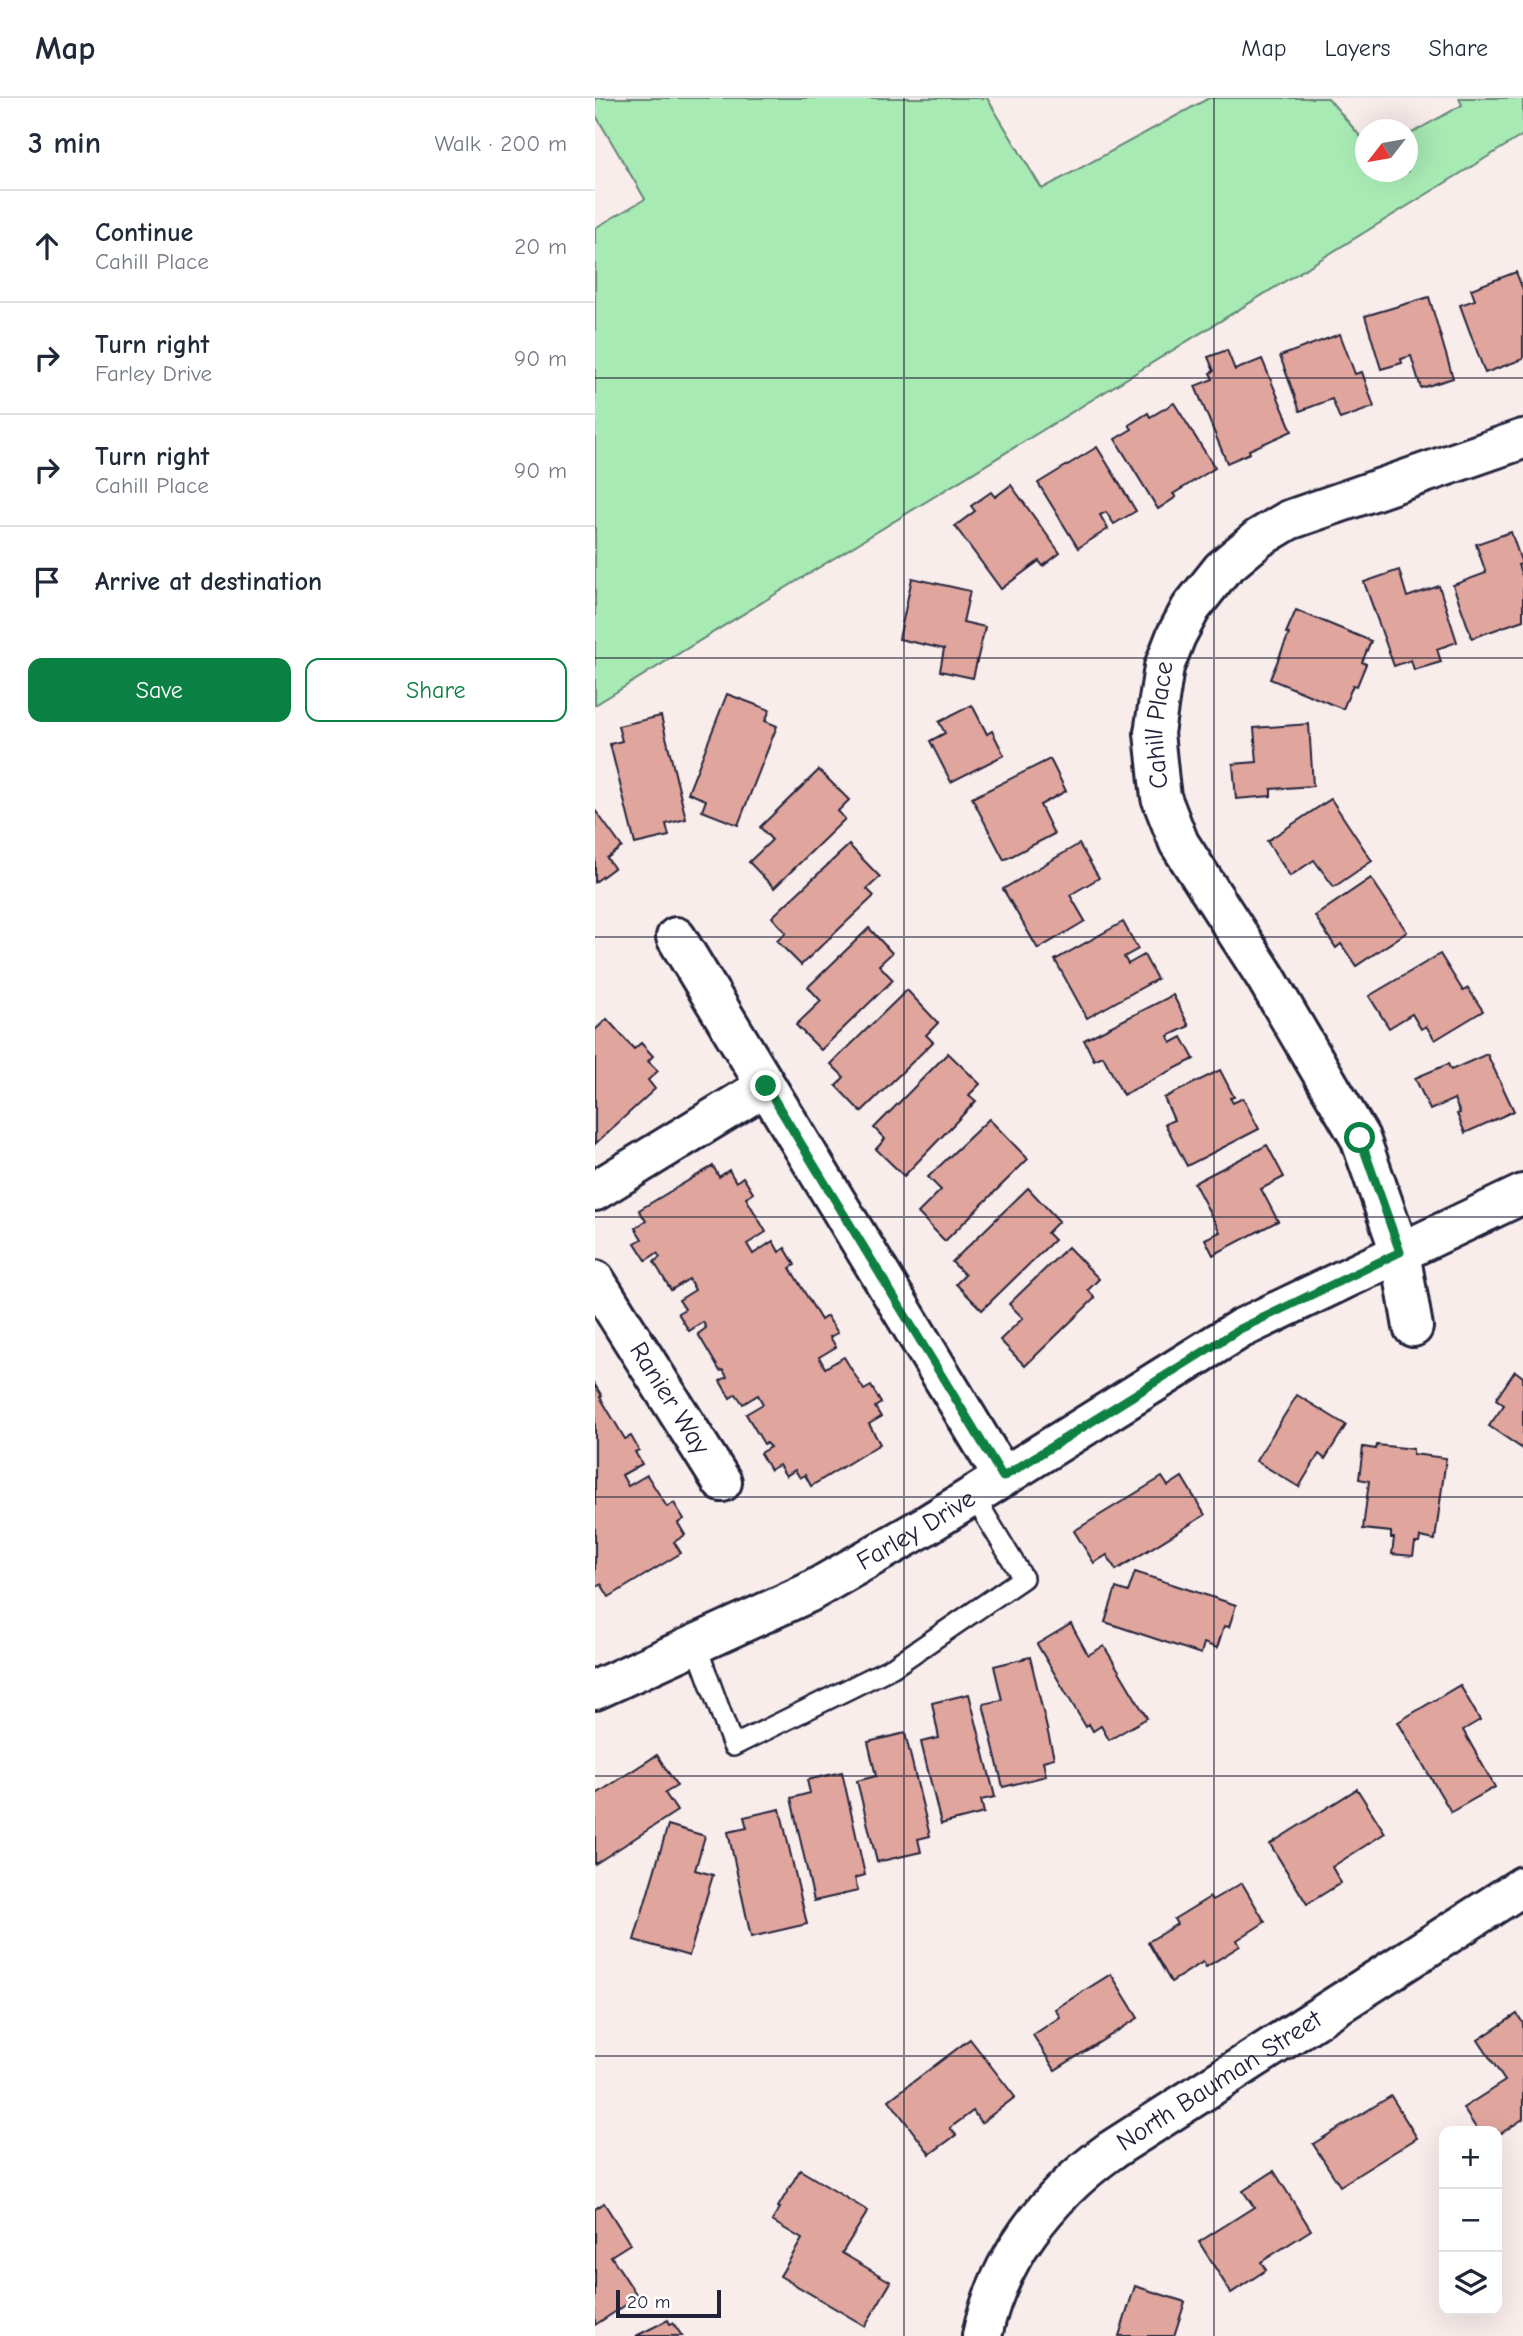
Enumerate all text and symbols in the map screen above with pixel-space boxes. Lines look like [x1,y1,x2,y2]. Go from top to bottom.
text: Map [35,29,96,67]
text: Map [1241,34,1287,62]
text: Layers [1325,34,1390,62]
text: Share [1428,34,1488,62]
north arrow [1355,119,1418,182]
text: 3 min [28,126,101,161]
text: Walk · 200 m [434,130,567,157]
text: Continue [95,218,193,248]
icon: ahead [28,227,66,265]
text: 20 m [514,233,567,260]
text: Cahill Place [95,248,209,275]
text: Turn right [95,330,209,360]
icon: right [28,339,66,377]
text: 90 m [514,345,567,372]
text: Farley Drive [95,360,212,387]
text: Turn right [95,442,209,472]
icon: right [28,451,66,489]
text: 90 m [514,457,567,484]
text: Cahill Place [95,472,209,499]
icon: arrive [28,563,66,601]
text: Arrive at destination [95,567,322,597]
button: Save [28,658,291,722]
button: Share [305,658,567,722]
street label: Cahill Place [1139,659,1180,790]
route end [750,1070,781,1101]
route start [1344,1122,1375,1153]
street label: Ranier Way [623,1337,716,1460]
street label: Farley Drive [852,1483,981,1577]
street label: North Bauman Street [1111,2003,1329,2158]
map controls [1439,2126,1502,2315]
button: + [1439,2126,1502,2189]
button: − [1439,2189,1502,2252]
button: layers [1439,2252,1502,2315]
scale bar [616,2287,721,2319]
text: 20 m [627,2291,671,2313]

